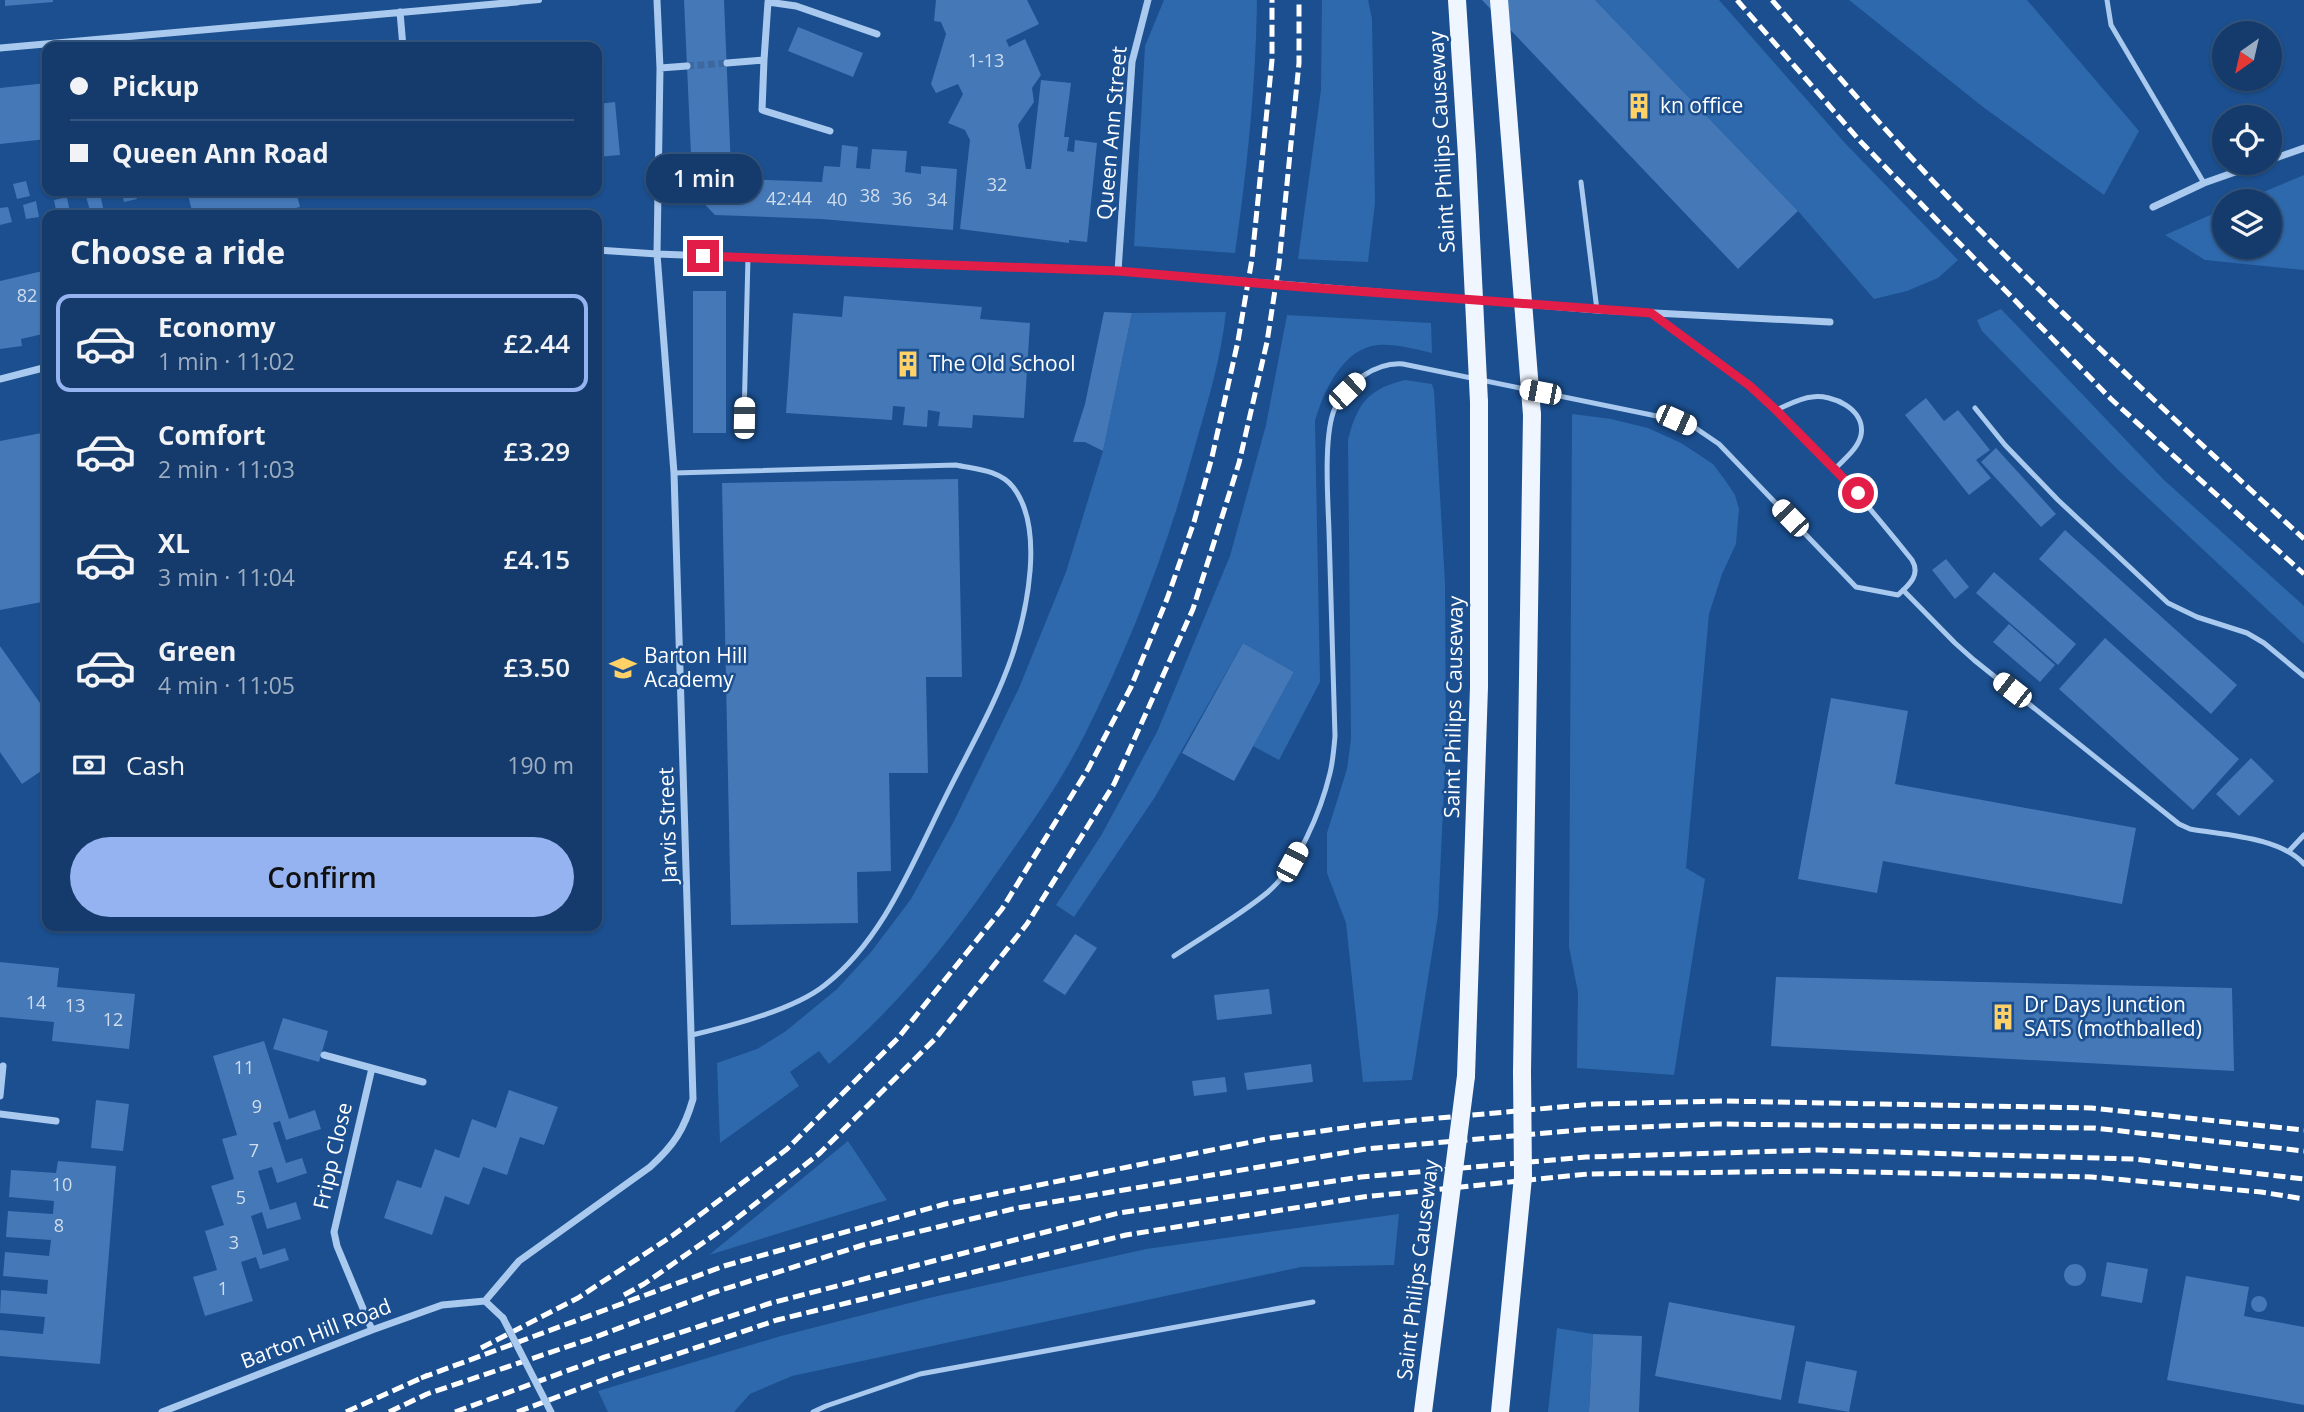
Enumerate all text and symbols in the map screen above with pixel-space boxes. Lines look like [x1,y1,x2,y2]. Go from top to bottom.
north arrow [2212,21,2282,91]
map controls [2212,21,2282,259]
street label: Saint Philips Causeway [1421,30,1461,254]
street label: Queen Ann Street [1089,45,1133,221]
house number: 1-13 [968,48,1004,72]
text: Pickup [112,68,199,104]
building icon: kn office [1624,91,1654,121]
place label: kn office [1660,91,1743,119]
button: locate [2212,105,2282,175]
text: Queen Ann Road [112,135,329,171]
callout: 1 min [645,154,761,204]
text: 1 min [673,162,735,194]
house number: 32 [987,172,1007,196]
house number: 38 [860,183,880,207]
house number: 42:44 [766,186,812,210]
house number: 36 [892,186,912,210]
house number: 40 [827,187,847,211]
house number: 34 [927,187,947,211]
button: layers [2212,189,2282,259]
text: Choose a ride [70,230,285,273]
route end [687,240,719,272]
house number: 82 [17,283,37,307]
text: Economy [158,309,276,345]
icon: car [74,312,137,375]
text: £2.44 [503,325,570,361]
text: 1 min · 11:02 [158,345,295,377]
building icon: The Old School [893,349,923,379]
place label: The Old School [929,349,1076,377]
car [1325,369,1370,413]
car [1518,378,1563,406]
car [734,397,755,439]
car [1653,402,1700,438]
text: Comfort [158,417,265,453]
icon: car [74,420,137,483]
text: £3.29 [503,433,570,469]
text: 2 min · 11:03 [158,453,295,485]
route start [1842,477,1874,509]
car [1768,496,1813,540]
text: XL [158,525,190,561]
icon: car [74,528,137,591]
text: £4.15 [503,541,570,577]
text: 3 min · 11:04 [158,561,295,593]
street label: Saint Philips Causeway [1437,595,1469,818]
text: Green [158,633,236,669]
icon: car [74,636,137,699]
place label: Barton Hill Academy [644,641,748,693]
text: £3.50 [503,649,570,685]
school or university icon: Barton Hill Academy [608,653,638,683]
text: 4 min · 11:05 [158,669,295,701]
car [1989,669,2036,711]
icon: cash [70,746,108,784]
text: Cash [126,747,185,783]
text: 190 m [507,749,574,781]
street label: Jarvis Street [651,767,683,885]
button: Confirm [70,837,574,917]
car [1273,839,1312,885]
house number: 14 [26,990,46,1014]
place label: Dr Days Junction SATS (mothballed) [2024,990,2202,1042]
house number: 13 [65,993,85,1017]
building icon: Dr Days Junction SATS (mothballed) [1988,1002,2018,1032]
house number: 12 [103,1007,123,1031]
house number: 11 [234,1055,254,1079]
house number: 9 [252,1094,262,1118]
street label: Fripp Close [306,1100,358,1212]
house number: 7 [249,1138,259,1162]
street label: Saint Philips Causeway [1390,1157,1444,1382]
house number: 10 [52,1172,72,1196]
house number: 5 [236,1185,246,1209]
house number: 8 [54,1213,64,1237]
house number: 3 [229,1230,239,1254]
house number: 1 [218,1276,228,1300]
street label: Barton Hill Road [236,1291,395,1375]

